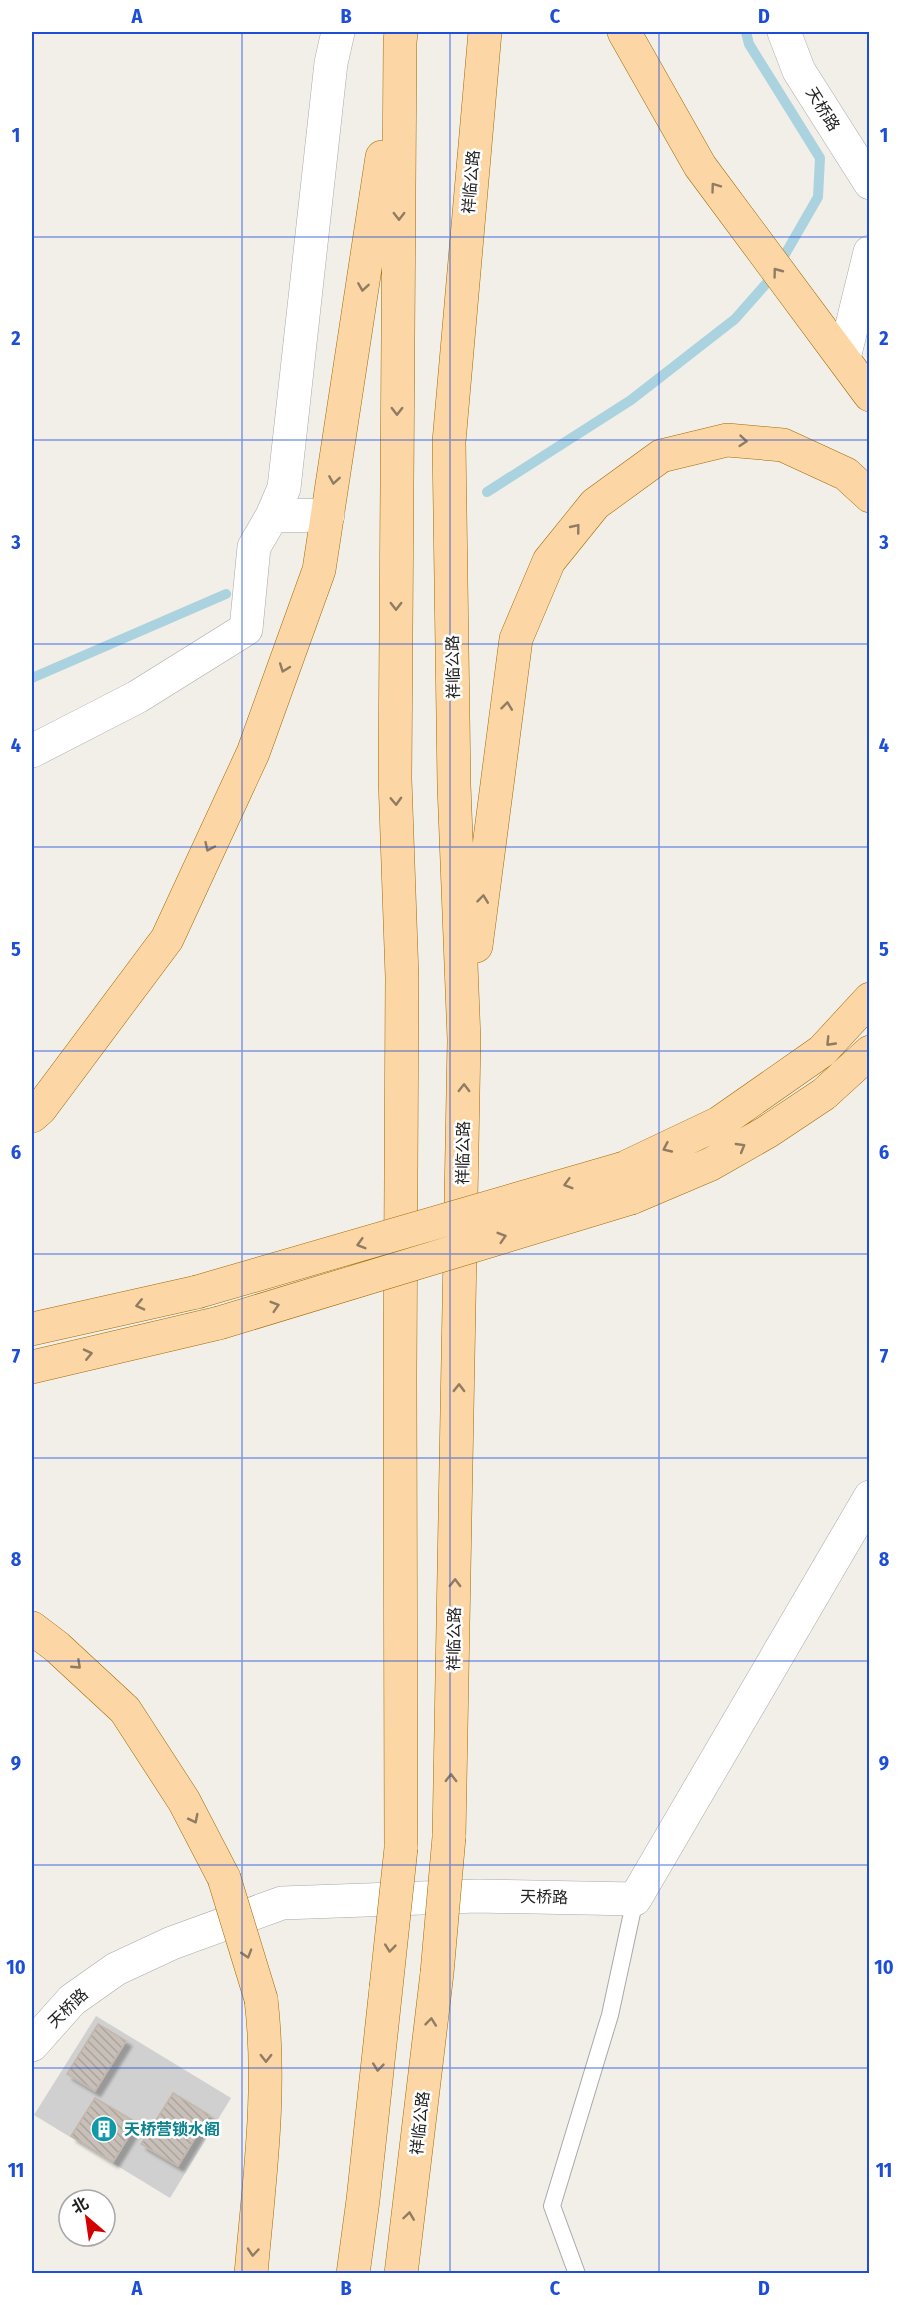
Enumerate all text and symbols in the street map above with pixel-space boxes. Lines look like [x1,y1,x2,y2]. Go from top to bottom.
text: A [131,4,144,28]
text: B [340,4,352,28]
text: C [550,4,561,28]
text: D [758,4,770,28]
street label: 天桥路 [802,84,844,134]
text: 1 [12,123,20,147]
text: 1 [880,123,888,147]
street label: 祥临公路 [459,149,483,215]
one-way arrow [711,182,722,193]
one-way arrow [393,211,405,220]
one-way arrow [774,267,785,278]
one-way arrow [357,283,369,292]
text: 2 [10,326,21,350]
text: 2 [878,326,889,350]
one-way arrow [391,406,403,415]
one-way arrow [738,434,747,447]
one-way arrow [328,475,340,485]
one-way arrow [569,523,580,534]
text: 3 [10,530,21,554]
text: 3 [878,530,889,554]
one-way arrow [390,601,402,610]
street label: 祥临公路 [443,635,463,699]
one-way arrow [278,662,291,672]
one-way arrow [501,701,513,710]
text: 4 [11,733,21,757]
text: 4 [879,733,889,757]
one-way arrow [390,796,402,805]
one-way arrow [204,841,216,852]
one-way arrow [476,894,488,904]
text: 5 [11,937,21,961]
text: 5 [879,937,889,961]
one-way arrow [827,1035,838,1046]
one-way arrow [458,1084,470,1093]
street label: 祥临公路 [453,1121,473,1185]
text: 6 [11,1140,21,1164]
one-way arrow [663,1140,674,1152]
text: 6 [879,1140,889,1164]
one-way arrow [735,1143,745,1154]
one-way arrow [563,1177,574,1189]
one-way arrow [496,1232,506,1245]
one-way arrow [356,1237,366,1250]
one-way arrow [135,1297,145,1310]
one-way arrow [269,1301,280,1313]
text: 7 [12,1344,21,1368]
text: 7 [880,1344,889,1368]
one-way arrow [83,1348,93,1361]
one-way arrow [453,1384,465,1393]
text: 8 [11,1547,22,1571]
text: 8 [879,1547,890,1571]
one-way arrow [449,1579,461,1588]
street label: 祥临公路 [444,1607,464,1671]
one-way arrow [70,1658,80,1669]
text: 9 [11,1751,21,1775]
text: 9 [879,1751,889,1775]
one-way arrow [444,1774,457,1783]
one-way arrow [187,1812,198,1823]
street label: 天桥路 [520,1887,568,1907]
one-way arrow [384,1943,397,1952]
one-way arrow [240,1948,252,1959]
text: 10 [6,1955,26,1979]
text: 10 [874,1955,894,1979]
street label: 天桥路 [44,1984,92,2032]
one-way arrow [424,2017,437,2026]
one-way arrow [260,2053,272,2062]
one-way arrow [372,2062,385,2071]
street label: 祥临公路 [407,2090,433,2156]
building icon: 天桥营锁水阁 [89,2114,119,2144]
place label: 天桥营锁水阁 [124,2120,220,2139]
text: 11 [8,2158,24,2182]
text: 11 [876,2158,892,2182]
north arrow [57,2188,117,2248]
text: 北 [68,2193,92,2218]
one-way arrow [403,2211,415,2220]
one-way arrow [247,2248,260,2257]
text: A [131,2276,144,2300]
text: B [340,2276,352,2300]
text: C [550,2276,561,2300]
text: D [758,2276,770,2300]

